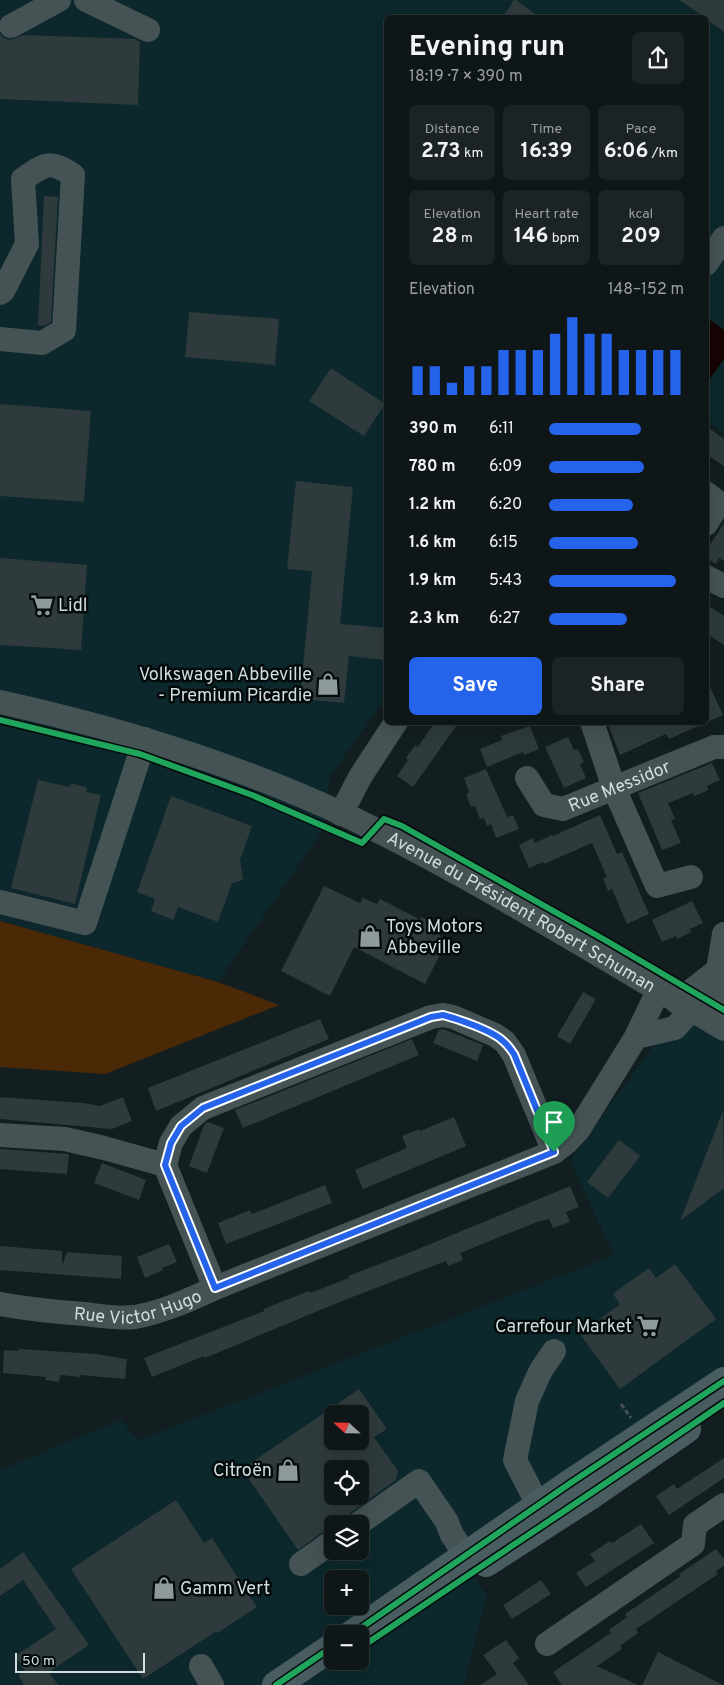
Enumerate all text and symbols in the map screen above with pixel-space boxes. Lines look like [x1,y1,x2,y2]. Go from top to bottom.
text: Evening run [409,30,565,66]
button: share [632,32,684,84]
text: 18:19 · 7 × 390 m [409,67,523,87]
text: Distance [425,121,480,138]
text: Time [531,121,562,138]
text: Pace [625,121,656,138]
text: 2.73 [421,138,461,165]
text: 16:39 [521,138,572,165]
text: 6:06 [604,138,648,165]
text: km [461,145,483,162]
text: /km [648,145,678,162]
text: Elevation [423,206,481,223]
text: Heart rate [514,206,579,223]
text: kcal [628,206,653,223]
text: 28 [432,223,458,250]
text: 146 [514,223,549,250]
text: 209 [621,223,661,250]
text: m [458,230,473,247]
text: bpm [549,230,579,247]
text: Elevation [409,280,475,300]
text: 148–152 m [608,280,684,300]
text: 390 m [409,419,457,439]
text: 6:11 [489,419,514,439]
text: 780 m [409,457,455,477]
text: 6:09 [489,457,522,477]
text: 1.2 km [409,495,456,515]
text: 6:20 [489,495,522,515]
text: 1.6 km [409,533,456,553]
text: 6:15 [489,533,518,553]
text: 1.9 km [409,571,456,591]
text: 5:43 [489,571,522,591]
supermarket icon: Lidl [29,592,55,618]
place label: Lidl [58,595,87,618]
text: 2.3 km [409,609,459,629]
text: 6:27 [489,609,520,629]
button: Save [409,657,542,715]
button: Share [552,657,684,715]
place label: Volkswagen Abbeville - Premium Picardie [139,664,312,708]
shop icon: Volkswagen Abbeville - Premium Picardie [315,671,341,697]
street label: Rue Messidor [565,756,674,819]
street label: Avenue du Président Robert Schuman [382,827,659,999]
place label: Toys Motors Abbeville [386,916,483,960]
shop icon: Toys Motors Abbeville [357,923,383,949]
pin [533,1101,575,1152]
icon: arrive [540,1108,568,1136]
street label: Rue Victor Hugo [73,1285,206,1331]
supermarket icon: Carrefour Market [635,1313,661,1339]
place label: Carrefour Market [495,1316,632,1339]
north arrow [324,1405,369,1450]
map controls [324,1405,369,1670]
shop icon: Citroën [275,1457,301,1483]
place label: Citroën [213,1460,272,1483]
button: locate [324,1460,369,1505]
button: layers [324,1515,369,1560]
button: + [324,1570,369,1615]
shop icon: Gamm Vert [151,1575,177,1601]
place label: Gamm Vert [180,1578,270,1601]
button: − [324,1625,369,1670]
scale bar [15,1650,145,1673]
text: 50 m [22,1653,55,1670]

